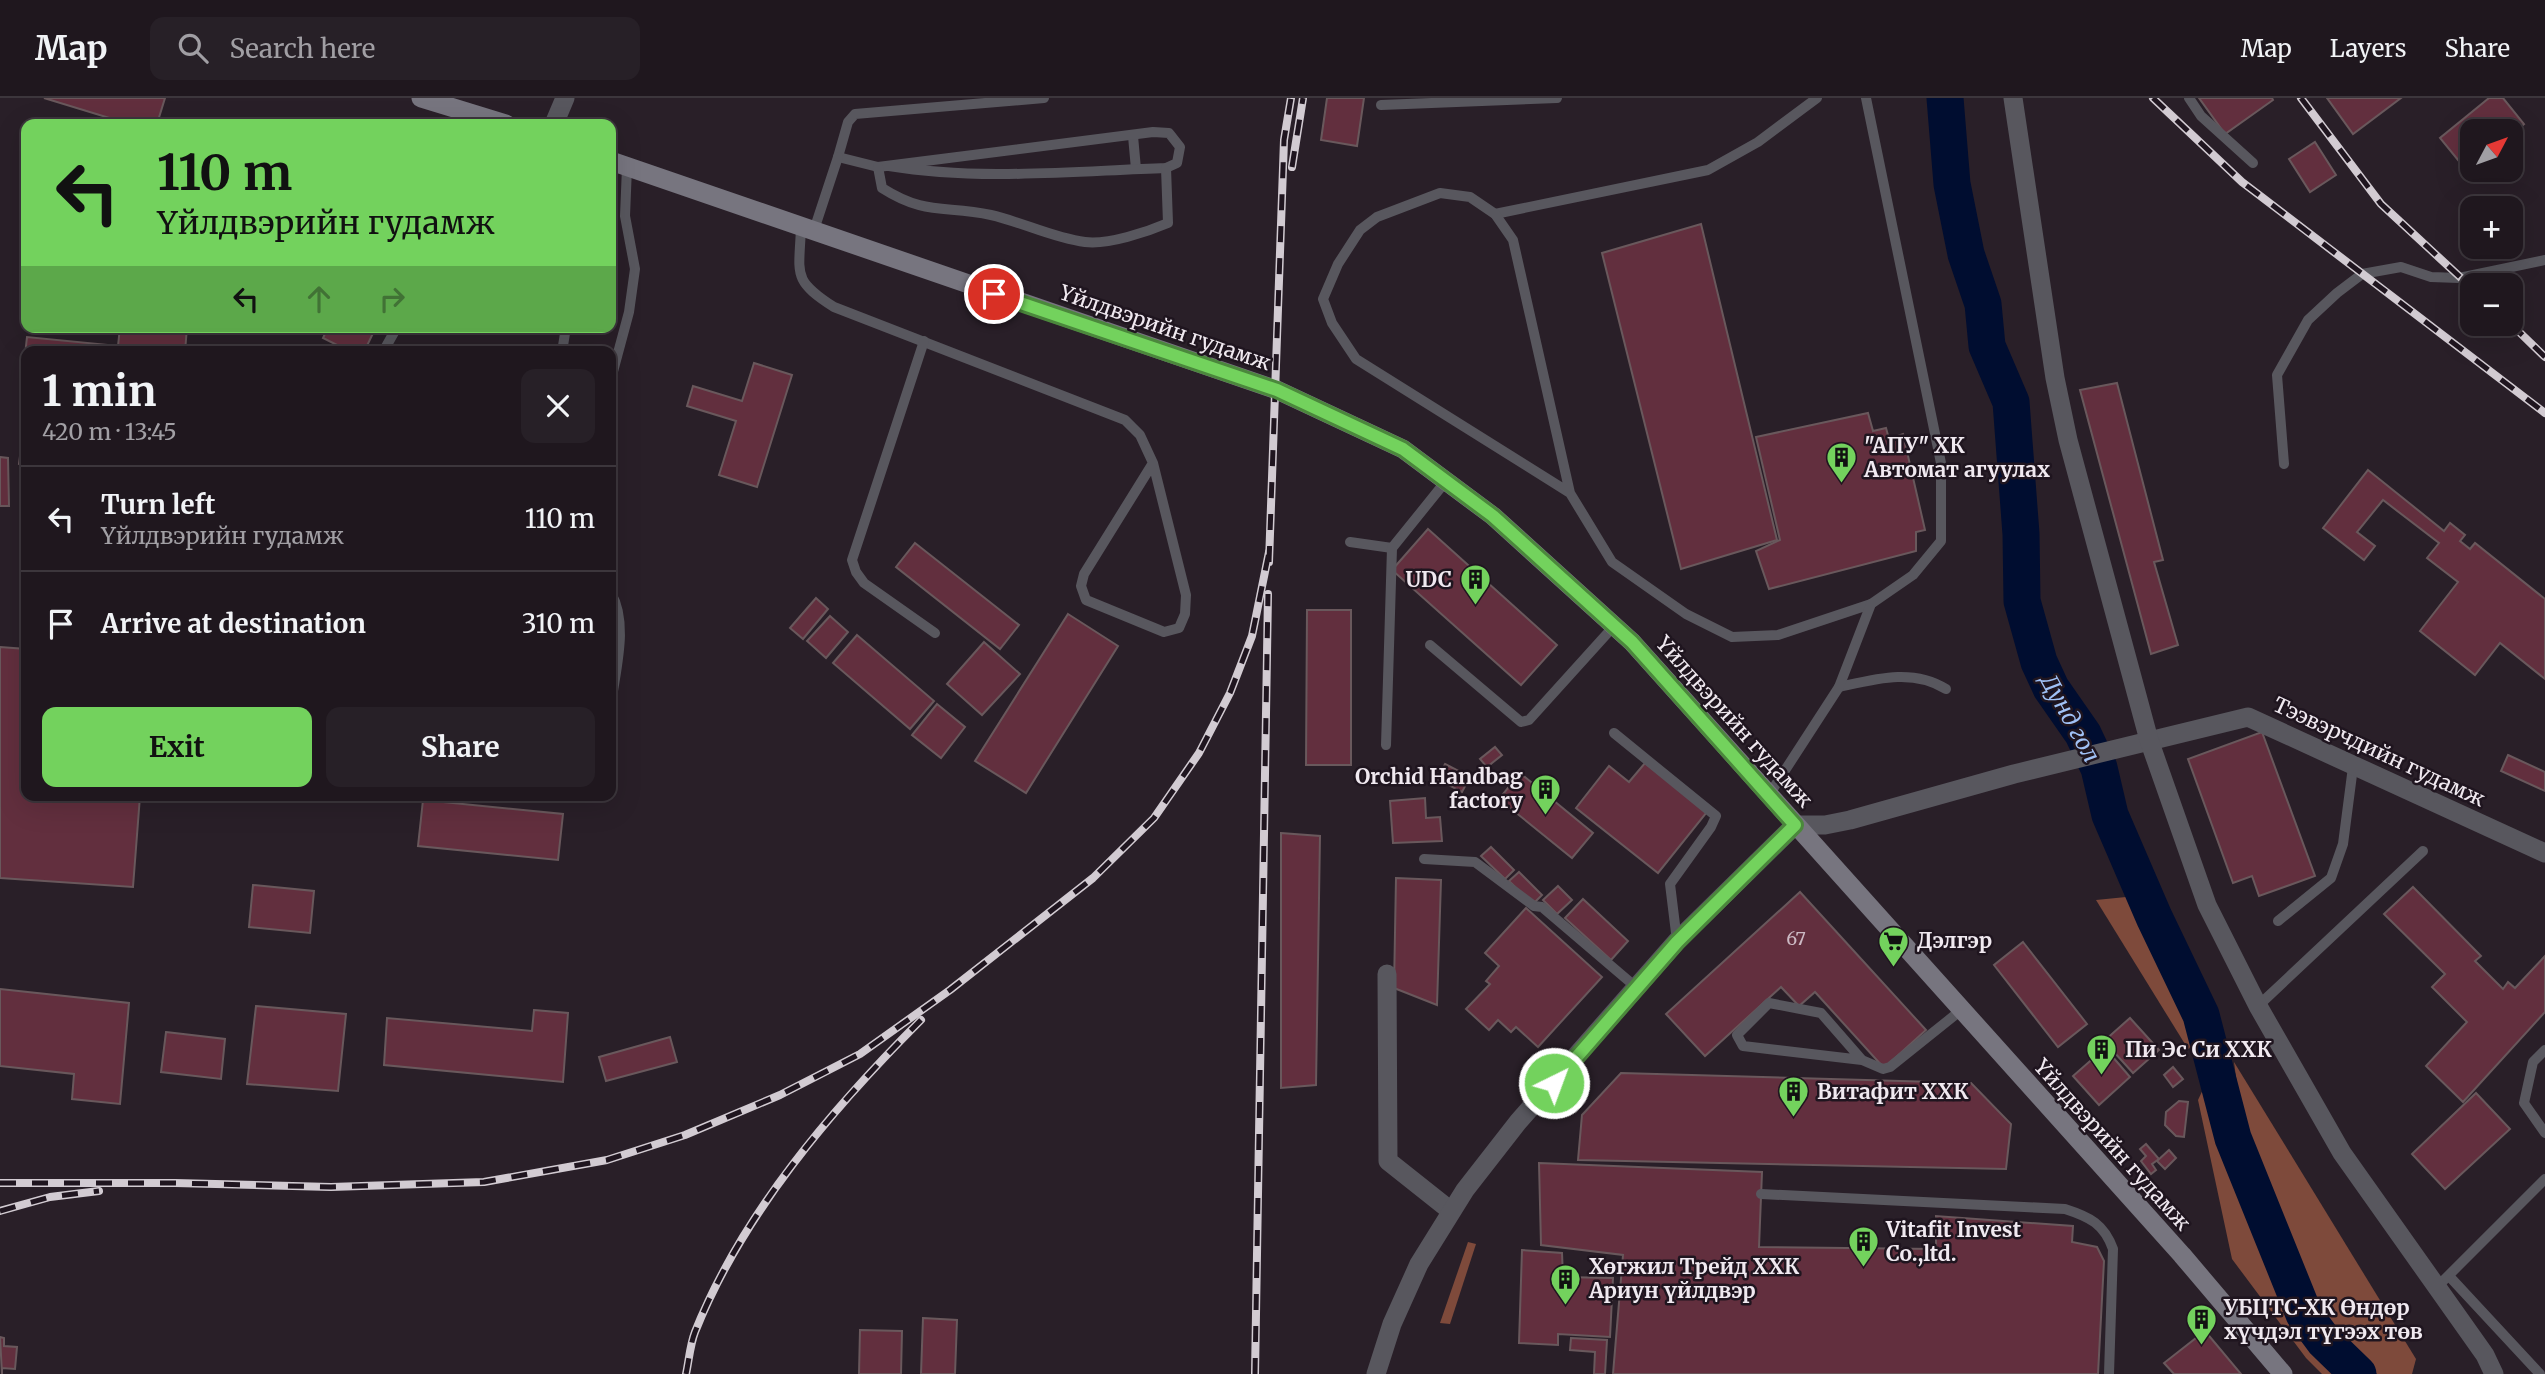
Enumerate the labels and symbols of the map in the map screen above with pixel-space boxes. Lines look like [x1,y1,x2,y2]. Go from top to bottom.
north arrow [2460,119,2524,182]
pin [964,264,1024,324]
street label: Yйлдвэрийн гудамж [1055,278,1274,376]
place label: "АПУ" ХК Автомат агуулах [1863,432,2050,483]
building icon: "АПУ" ХК Автомат агуулах [1824,441,1858,485]
building icon: UDC [1458,563,1492,607]
place label: UDC [1406,566,1452,593]
street label: Yйлдвэрийн гудамж [1649,630,1819,813]
water label: Дунд гол [2033,667,2107,767]
street label: Тээвэрчдийн гудамж [2269,691,2489,812]
place label: Orchid Handbag factory [1355,763,1524,814]
building icon: Orchid Handbag factory [1529,772,1563,816]
supermarket icon: Дэлгэр [1877,924,1911,968]
house number: 67 [1786,927,1806,950]
place label: Дэлгэр [1917,927,1992,954]
building icon: Пи Эс Си ХХК [2085,1033,2119,1077]
place label: Пи Эс Си ХХК [2125,1036,2272,1063]
position arrow [1517,1046,1591,1120]
street label: Yйлдвэрийн гудамж [2027,1053,2197,1236]
building icon: Витафит ХХК [1777,1075,1811,1119]
place label: Витафит ХХК [1817,1078,1969,1105]
place label: Vitafit Invest Co.,ltd. [1885,1216,2022,1267]
building icon: Vitafit Invest Co.,ltd. [1846,1225,1880,1269]
place label: Хөгжил Трейд ХХК Ариун үйлдвэр [1588,1253,1800,1304]
building icon: Хөгжил Трейд ХХК Ариун үйлдвэр [1549,1262,1583,1306]
place label: УБЦТС-ХК Өндөр хүчдэл түгээх төв [2223,1294,2423,1345]
building icon: УБЦТС-ХК Өндөр хүчдэл түгээх төв [2184,1303,2218,1347]

